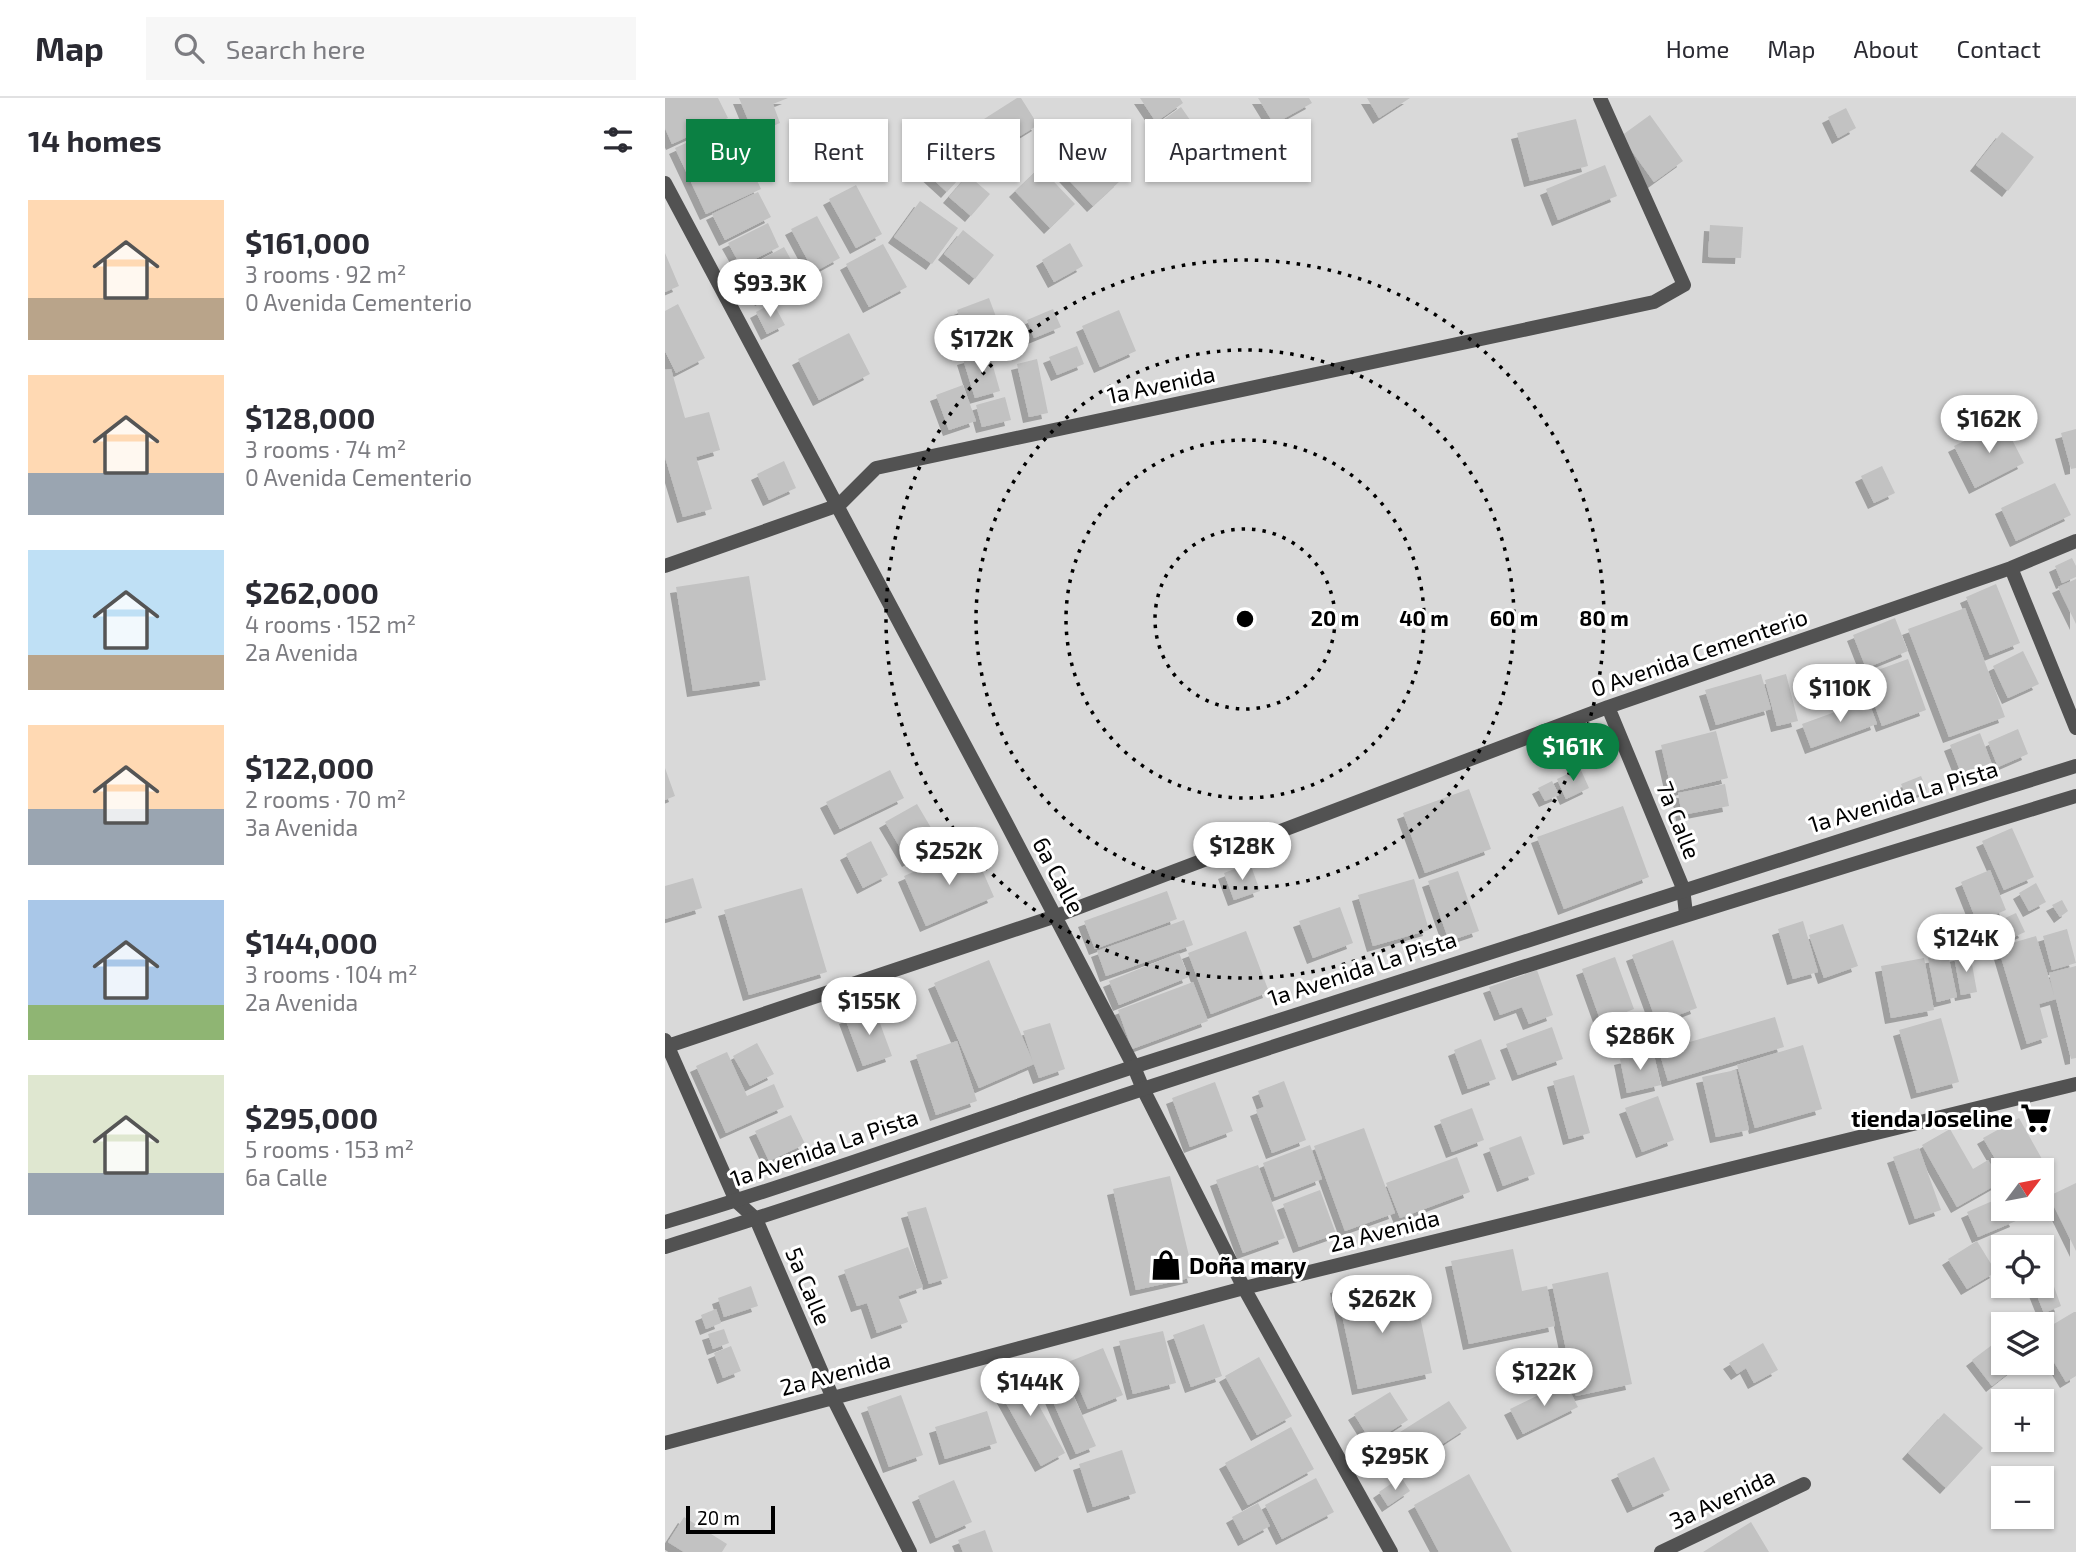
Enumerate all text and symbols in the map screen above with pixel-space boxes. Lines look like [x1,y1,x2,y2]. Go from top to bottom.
search box [146,17,636,80]
text: Map [35,28,104,68]
icon: search [170,29,208,67]
text: Search here [226,33,365,64]
text: Home [1666,34,1729,63]
text: Map [1767,34,1815,63]
text: About [1853,34,1919,63]
text: Contact [1957,34,2041,63]
chip: Buy [686,119,775,182]
chip: Rent [789,119,888,182]
chip: Filters [902,119,1020,182]
chip: New [1034,119,1131,182]
chip: Apartment [1145,119,1311,182]
icon: filters [599,121,637,159]
text: 14 homes [28,122,162,158]
text: $161,000 [245,224,370,260]
icon: home [84,228,168,312]
text: 3 rooms · 92 m² [245,260,406,288]
pin: $93.3K [713,260,827,319]
text: $93.3K [733,268,807,296]
text: 0 Avenida Cementerio [245,288,472,316]
pin: $172K [933,316,1031,375]
text: $172K [950,324,1014,352]
street label: 1a Avenida [1105,359,1217,409]
pin: $162K [1940,396,2038,455]
text: $128,000 [245,399,376,435]
icon: home [84,403,168,487]
text: $162K [1957,404,2021,432]
text: 3 rooms · 74 m² [245,435,406,463]
text: 0 Avenida Cementerio [245,463,472,491]
text: $262,000 [245,574,379,610]
icon: home [84,578,168,662]
street label: 0 Avenida Cementerio [1587,602,1811,702]
text: 20 m [1311,605,1359,630]
text: 40 m [1399,605,1449,630]
text: 60 m [1490,605,1538,630]
text: 80 m [1579,605,1629,630]
centre of rings [1233,607,1257,631]
text: 4 rooms · 152 m² [245,610,416,638]
text: 2a Avenida [245,638,358,666]
pin: $110K [1791,664,1889,724]
text: $110K [1809,673,1871,701]
pin: $161K [1524,724,1622,783]
text: $161K [1542,732,1604,760]
text: $122,000 [245,749,374,785]
icon: home [84,753,168,837]
street label: 1a Avenida La Pista [1805,754,2001,838]
street label: 7a Calle [1651,777,1707,863]
text: 2 rooms · 70 m² [245,785,406,813]
text: 3a Avenida [245,813,358,841]
pin: $128K [1193,822,1291,882]
pin: $252K [900,828,998,887]
text: $128K [1209,831,1275,859]
street label: 6a Calle [1027,832,1091,918]
text: $252K [915,836,983,864]
pin: $124K [1917,914,2015,974]
text: $124K [1933,923,1999,951]
text: $144,000 [245,924,378,960]
street label: 1a Avenida La Pista [1264,924,1460,1012]
icon: home [84,928,168,1012]
text: 3 rooms · 104 m² [245,960,417,988]
pin: $155K [820,978,918,1037]
text: $155K [837,986,901,1014]
text: 2a Avenida [245,988,358,1016]
pin: $286K [1591,1012,1689,1072]
text: $286K [1605,1021,1675,1049]
text: $295,000 [245,1099,378,1135]
supermarket icon: tienda Joseline [2019,1101,2053,1135]
street label: 1a Avenida La Pista [727,1102,921,1192]
icon: home [84,1103,168,1187]
place label: tienda Joseline [1851,1104,2013,1132]
text: 5 rooms · 153 m² [245,1135,414,1163]
north arrow [1991,1158,2055,1222]
map controls [1991,1158,2054,1529]
text: 6a Calle [245,1163,328,1191]
street label: 2a Avenida [1326,1203,1442,1257]
button: locate [1991,1235,2054,1298]
street label: 5a Calle [780,1243,838,1329]
shop icon: Doña mary [1149,1248,1183,1282]
place label: Doña mary [1189,1251,1306,1279]
pin: $262K [1333,1276,1431,1335]
text: $262K [1348,1284,1416,1312]
button: layers [1991,1312,2054,1375]
street label: 2a Avenida [777,1345,893,1401]
pin: $122K [1495,1348,1593,1408]
text: $122K [1512,1357,1576,1385]
pin: $144K [981,1358,1079,1418]
text: $144K [996,1367,1064,1395]
button: + [1991,1389,2054,1452]
pin: $295K [1346,1432,1444,1492]
text: $295K [1361,1441,1429,1469]
street label: 3a Avenida [1665,1461,1779,1535]
button: − [1991,1466,2054,1529]
scale bar [686,1503,775,1535]
text: 20 m [697,1506,740,1529]

